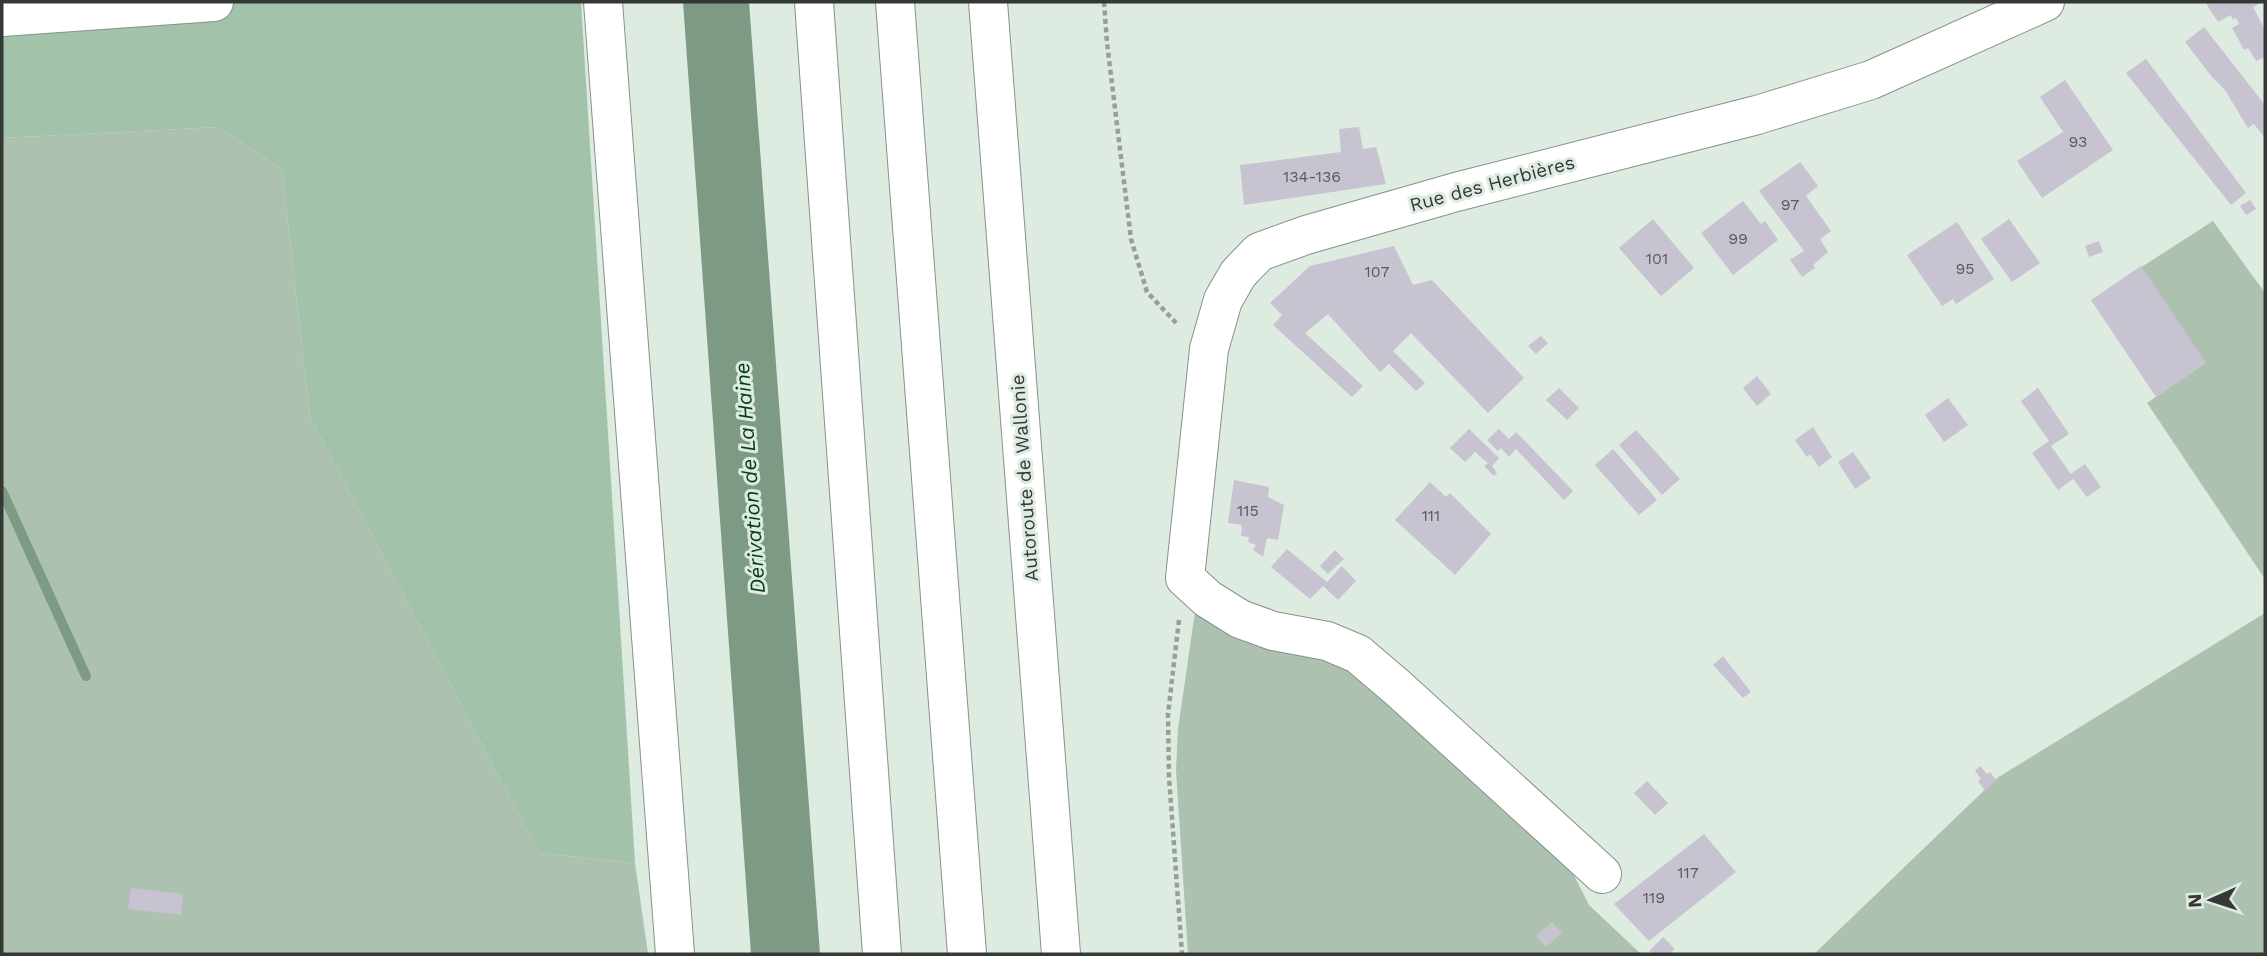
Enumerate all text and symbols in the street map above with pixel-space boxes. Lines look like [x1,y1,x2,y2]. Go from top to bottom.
house number: 93 [2069,132,2087,151]
street label: Rue des Herbières [1407,150,1577,217]
house number: 134-136 [1283,167,1341,186]
house number: 97 [1781,195,1799,214]
house number: 99 [1728,229,1748,248]
house number: 101 [1646,249,1668,268]
house number: 95 [1955,259,1975,278]
house number: 107 [1365,262,1389,281]
water label: Dérivation de La Haine [729,362,770,595]
street label: Autoroute de Wallonie [1006,374,1043,582]
house number: 115 [1237,501,1259,520]
house number: 111 [1422,506,1440,525]
house number: 117 [1677,863,1699,882]
north arrow [2176,865,2246,935]
house number: 119 [1643,888,1665,907]
text: N [2183,893,2206,909]

